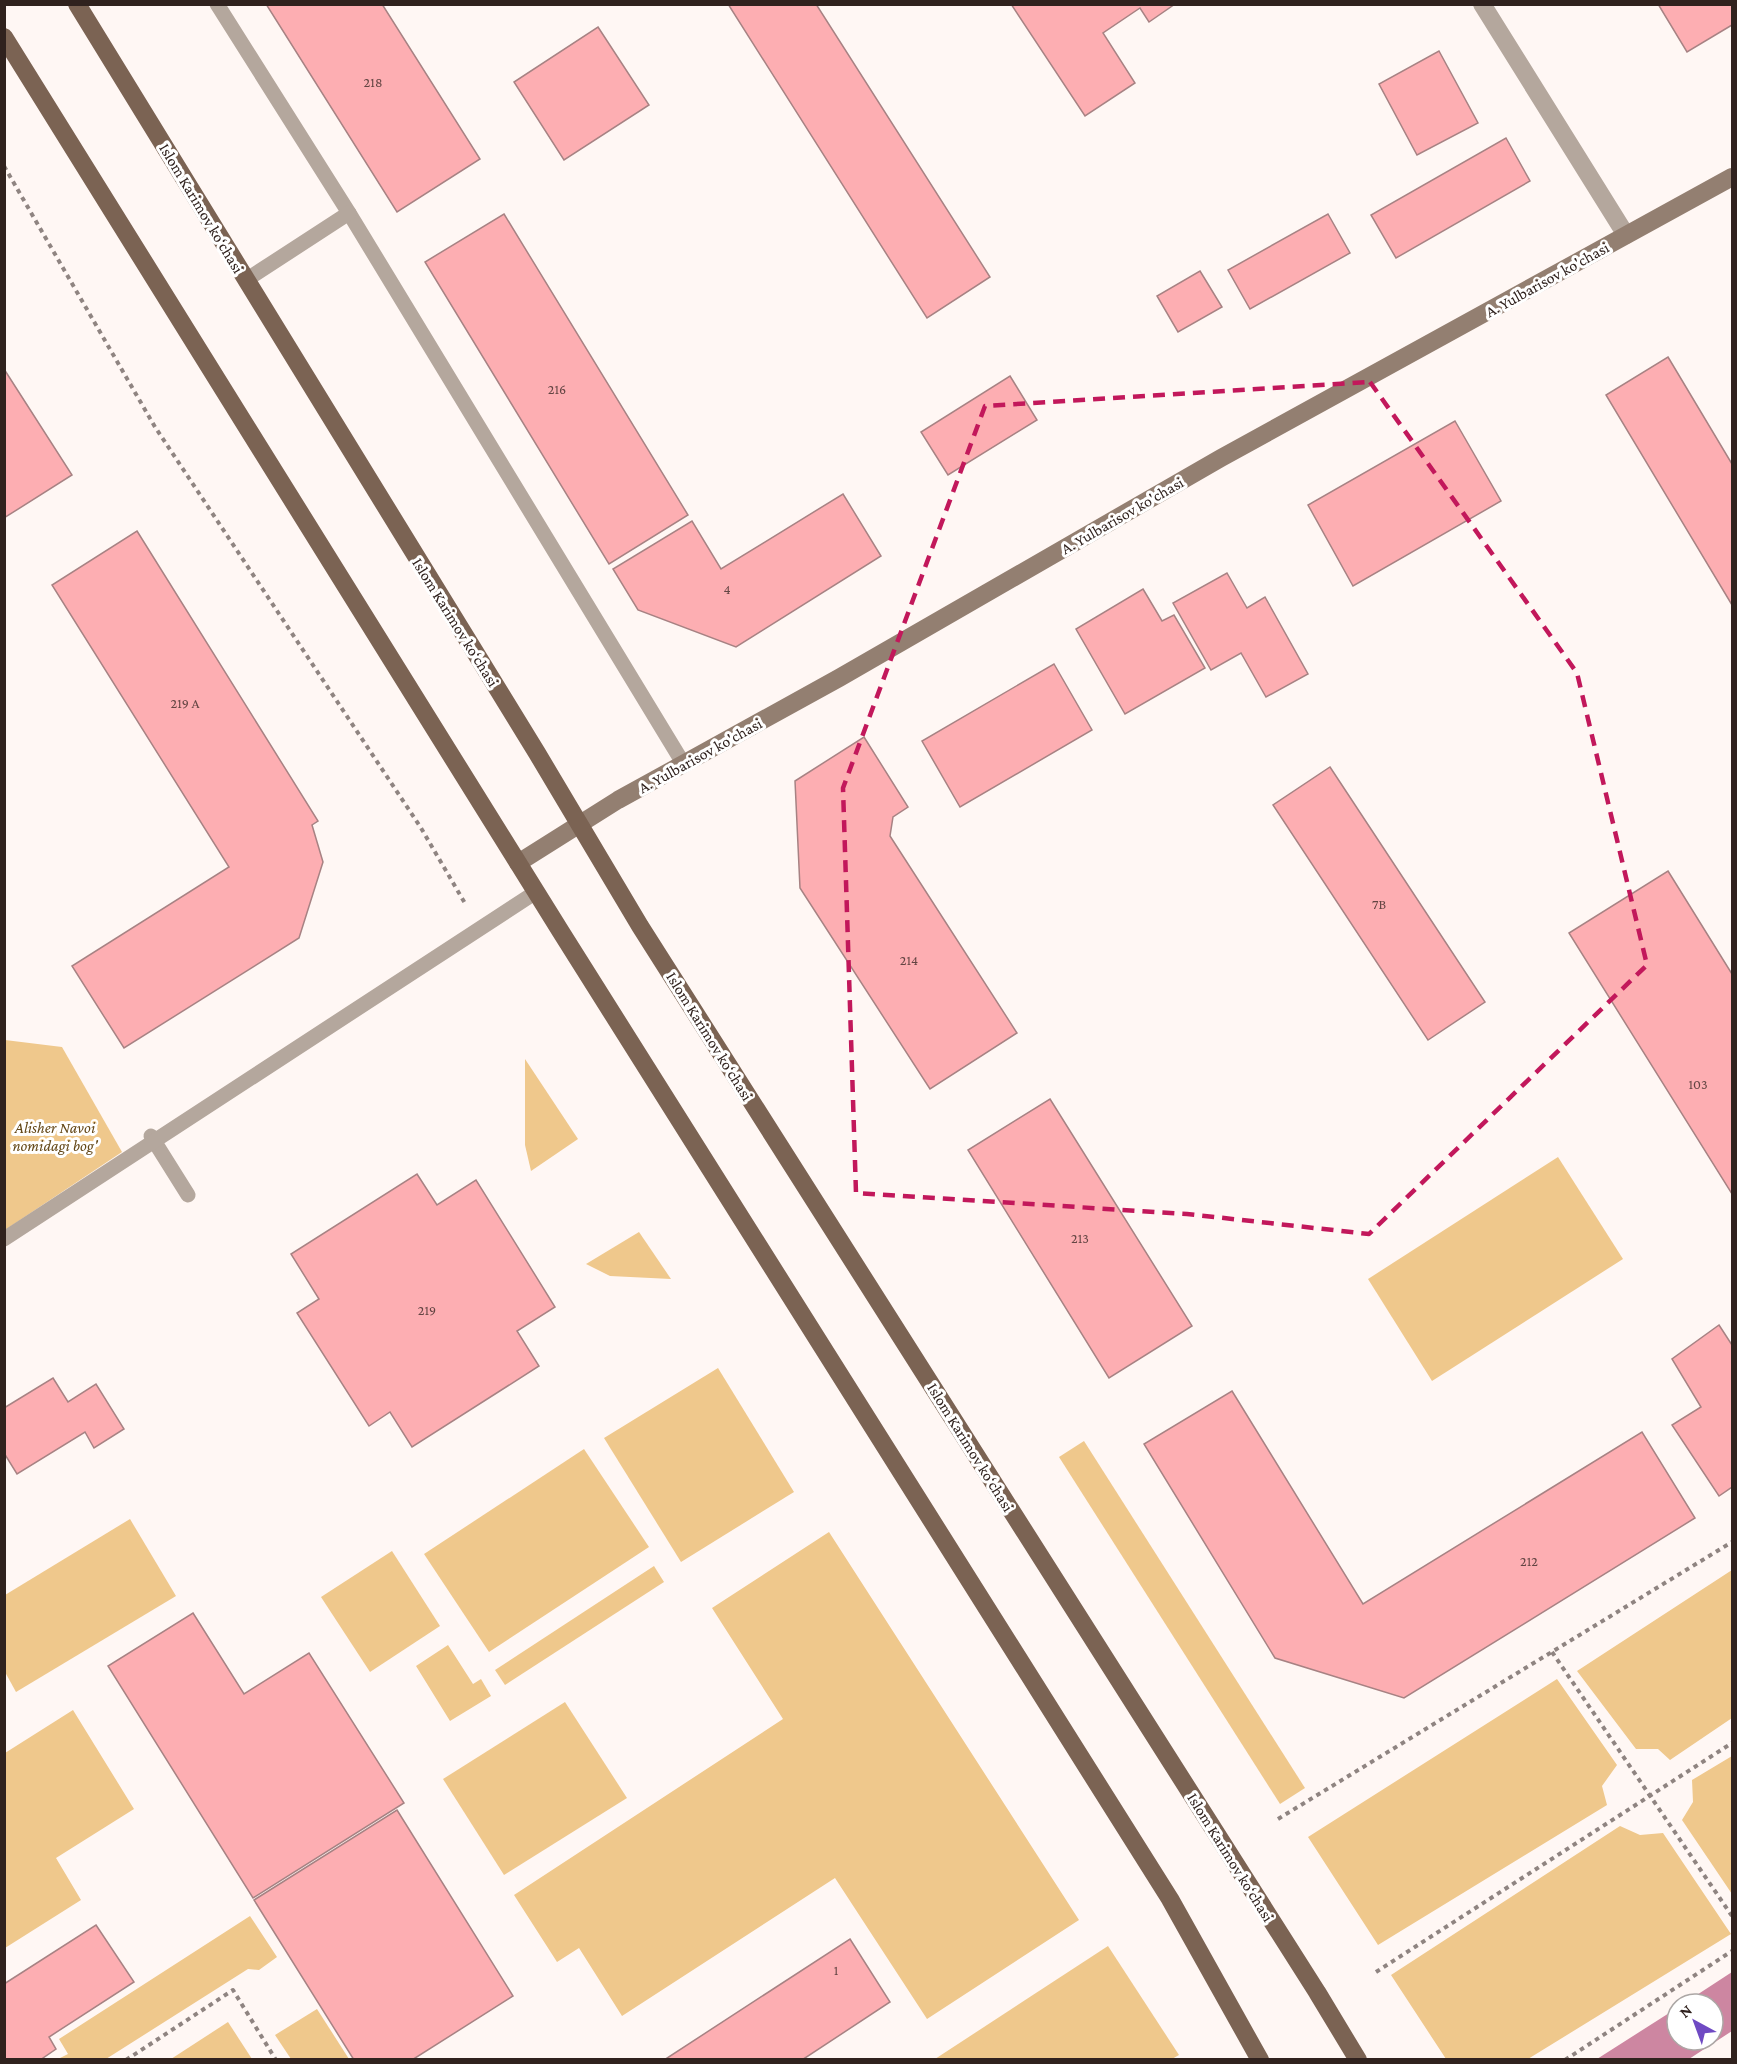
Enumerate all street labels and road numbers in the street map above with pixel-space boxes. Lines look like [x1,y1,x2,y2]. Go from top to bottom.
street label: Islom Karimov ko‘chasi [156,140,247,276]
street label: A. Yulbarisov ko'chasi [1483,238,1612,320]
street label: A. Yulbarisov ko'chasi [1058,473,1186,557]
street label: Islom Karimov ko‘chasi [409,555,502,690]
street label: A. Yulbarisov ko'chasi [636,714,765,796]
street label: Islom Karimov ko‘chasi [663,969,756,1104]
street label: Islom Karimov ko‘chasi [924,1380,1017,1515]
street label: Islom Karimov ko‘chasi [1184,1790,1277,1925]

